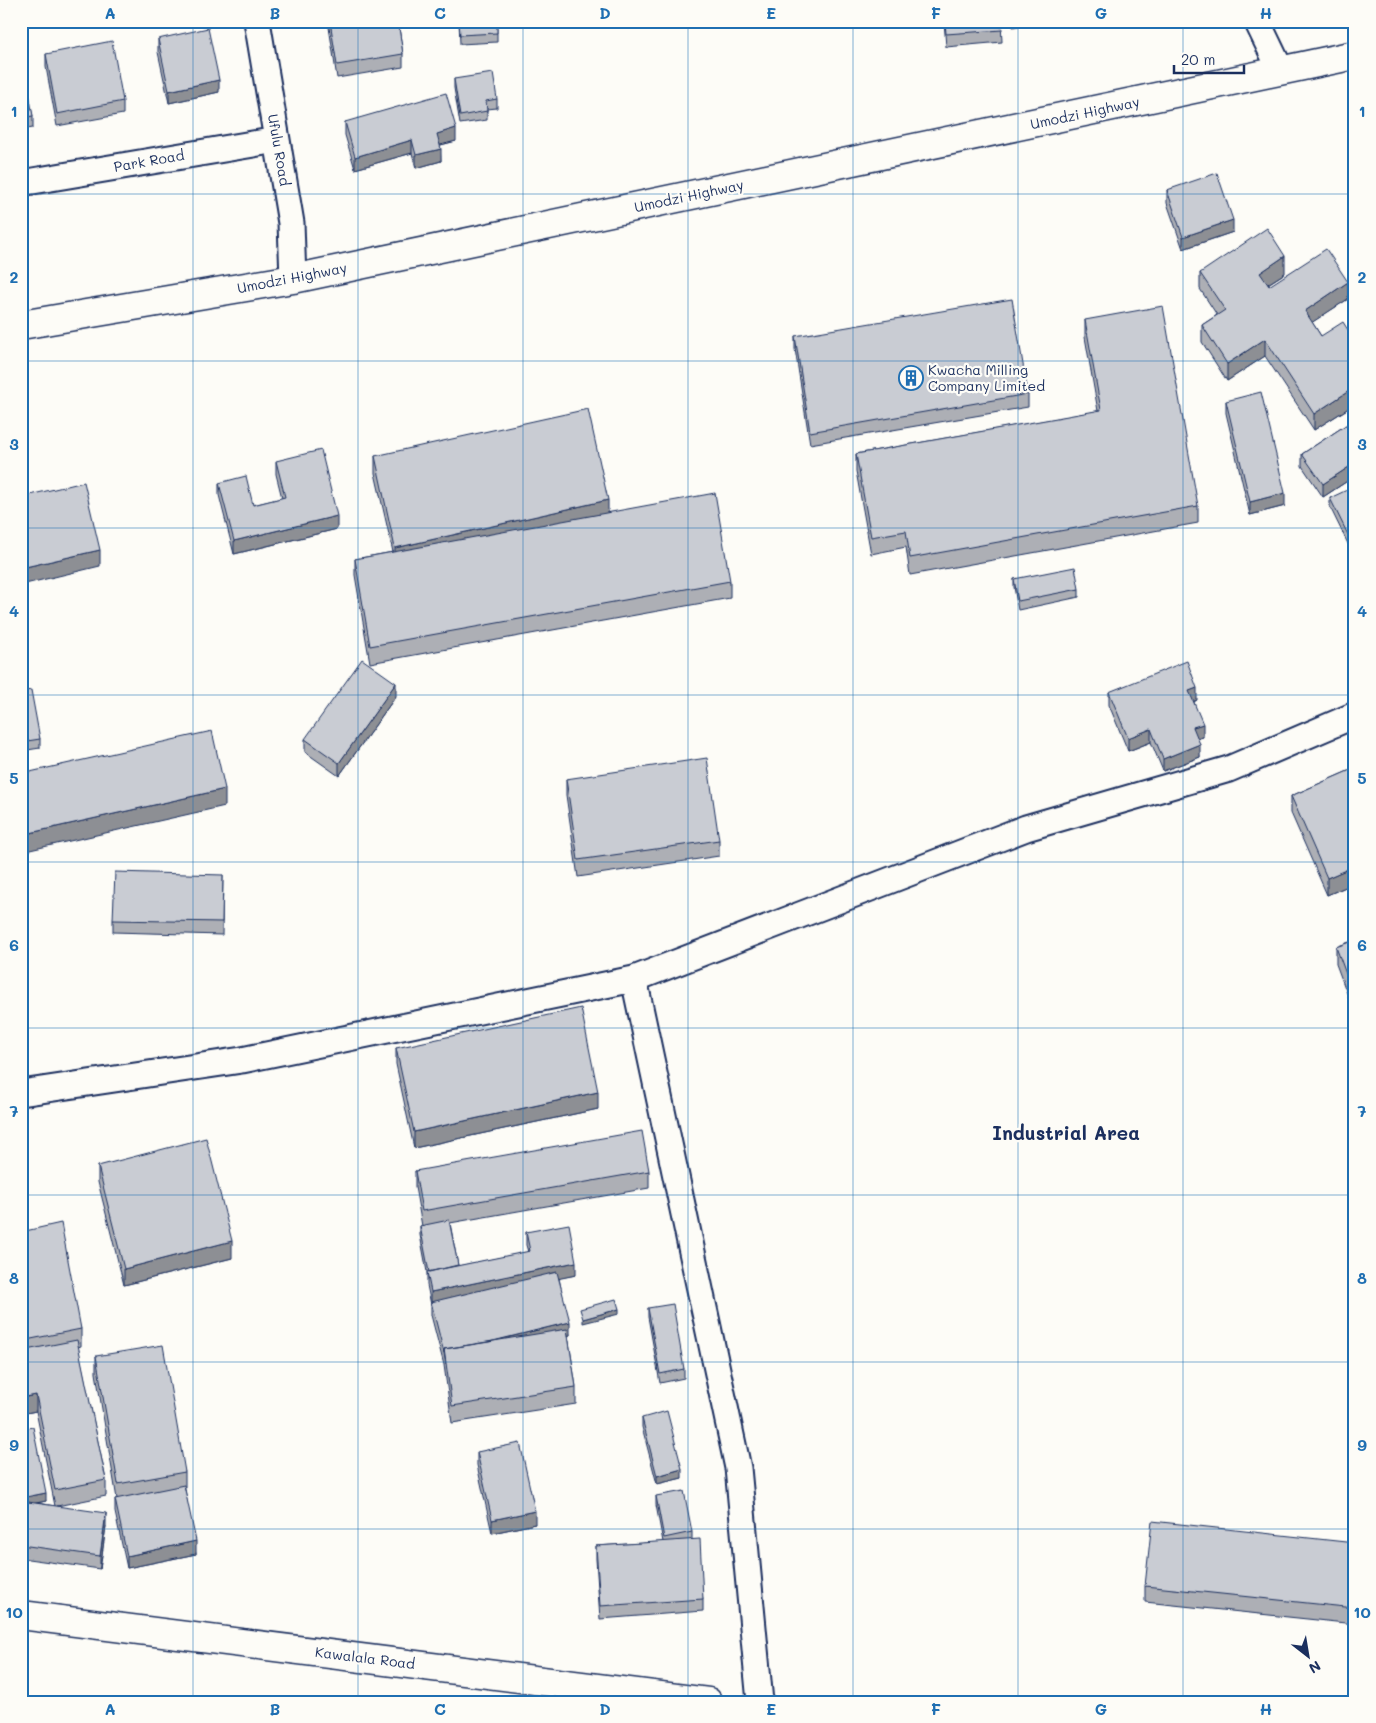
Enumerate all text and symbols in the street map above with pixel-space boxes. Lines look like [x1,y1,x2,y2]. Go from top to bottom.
text: A [104,2,116,23]
text: B [270,2,280,23]
text: C [434,2,446,23]
text: D [599,2,611,23]
text: E [766,2,776,23]
text: F [931,2,941,23]
text: G [1095,2,1107,23]
text: H [1260,2,1272,23]
scale bar [1174,42,1244,74]
text: 20 m [1181,49,1215,69]
street label: Umodzi Highway [1028,92,1141,133]
text: 1 [10,100,18,121]
text: 1 [1358,100,1366,121]
street label: Ufulu Road [264,112,295,188]
street label: Park Road [112,145,186,176]
street label: Umodzi Highway [632,175,745,216]
street label: Umodzi Highway [235,258,348,297]
text: 2 [10,266,19,287]
text: 2 [1358,266,1367,287]
place label: Kwacha Milling Company Limited [928,360,1045,395]
building icon: Kwacha Milling Company Limited [898,365,924,391]
text: 3 [9,433,19,454]
text: 3 [1357,433,1367,454]
text: 4 [9,600,19,621]
text: 4 [1357,600,1367,621]
text: 5 [9,767,19,788]
text: 5 [1357,767,1367,788]
text: 6 [9,934,19,955]
text: 6 [1357,934,1367,955]
text: 7 [10,1100,19,1121]
text: 7 [1358,1100,1367,1121]
district label: Industrial Area [992,1120,1140,1145]
text: 8 [9,1267,19,1288]
text: 8 [1357,1267,1367,1288]
text: 9 [9,1434,19,1455]
text: 9 [1357,1434,1367,1455]
text: 10 [5,1601,23,1622]
text: 10 [1353,1601,1371,1622]
north arrow [1284,1630,1334,1680]
street label: Kawalala Road [314,1642,416,1673]
text: N [1305,1657,1324,1678]
text: A [104,1698,116,1719]
text: B [270,1698,280,1719]
text: C [434,1698,446,1719]
text: D [599,1698,611,1719]
text: E [766,1698,776,1719]
text: F [931,1698,941,1719]
text: G [1095,1698,1107,1719]
text: H [1260,1698,1272,1719]

